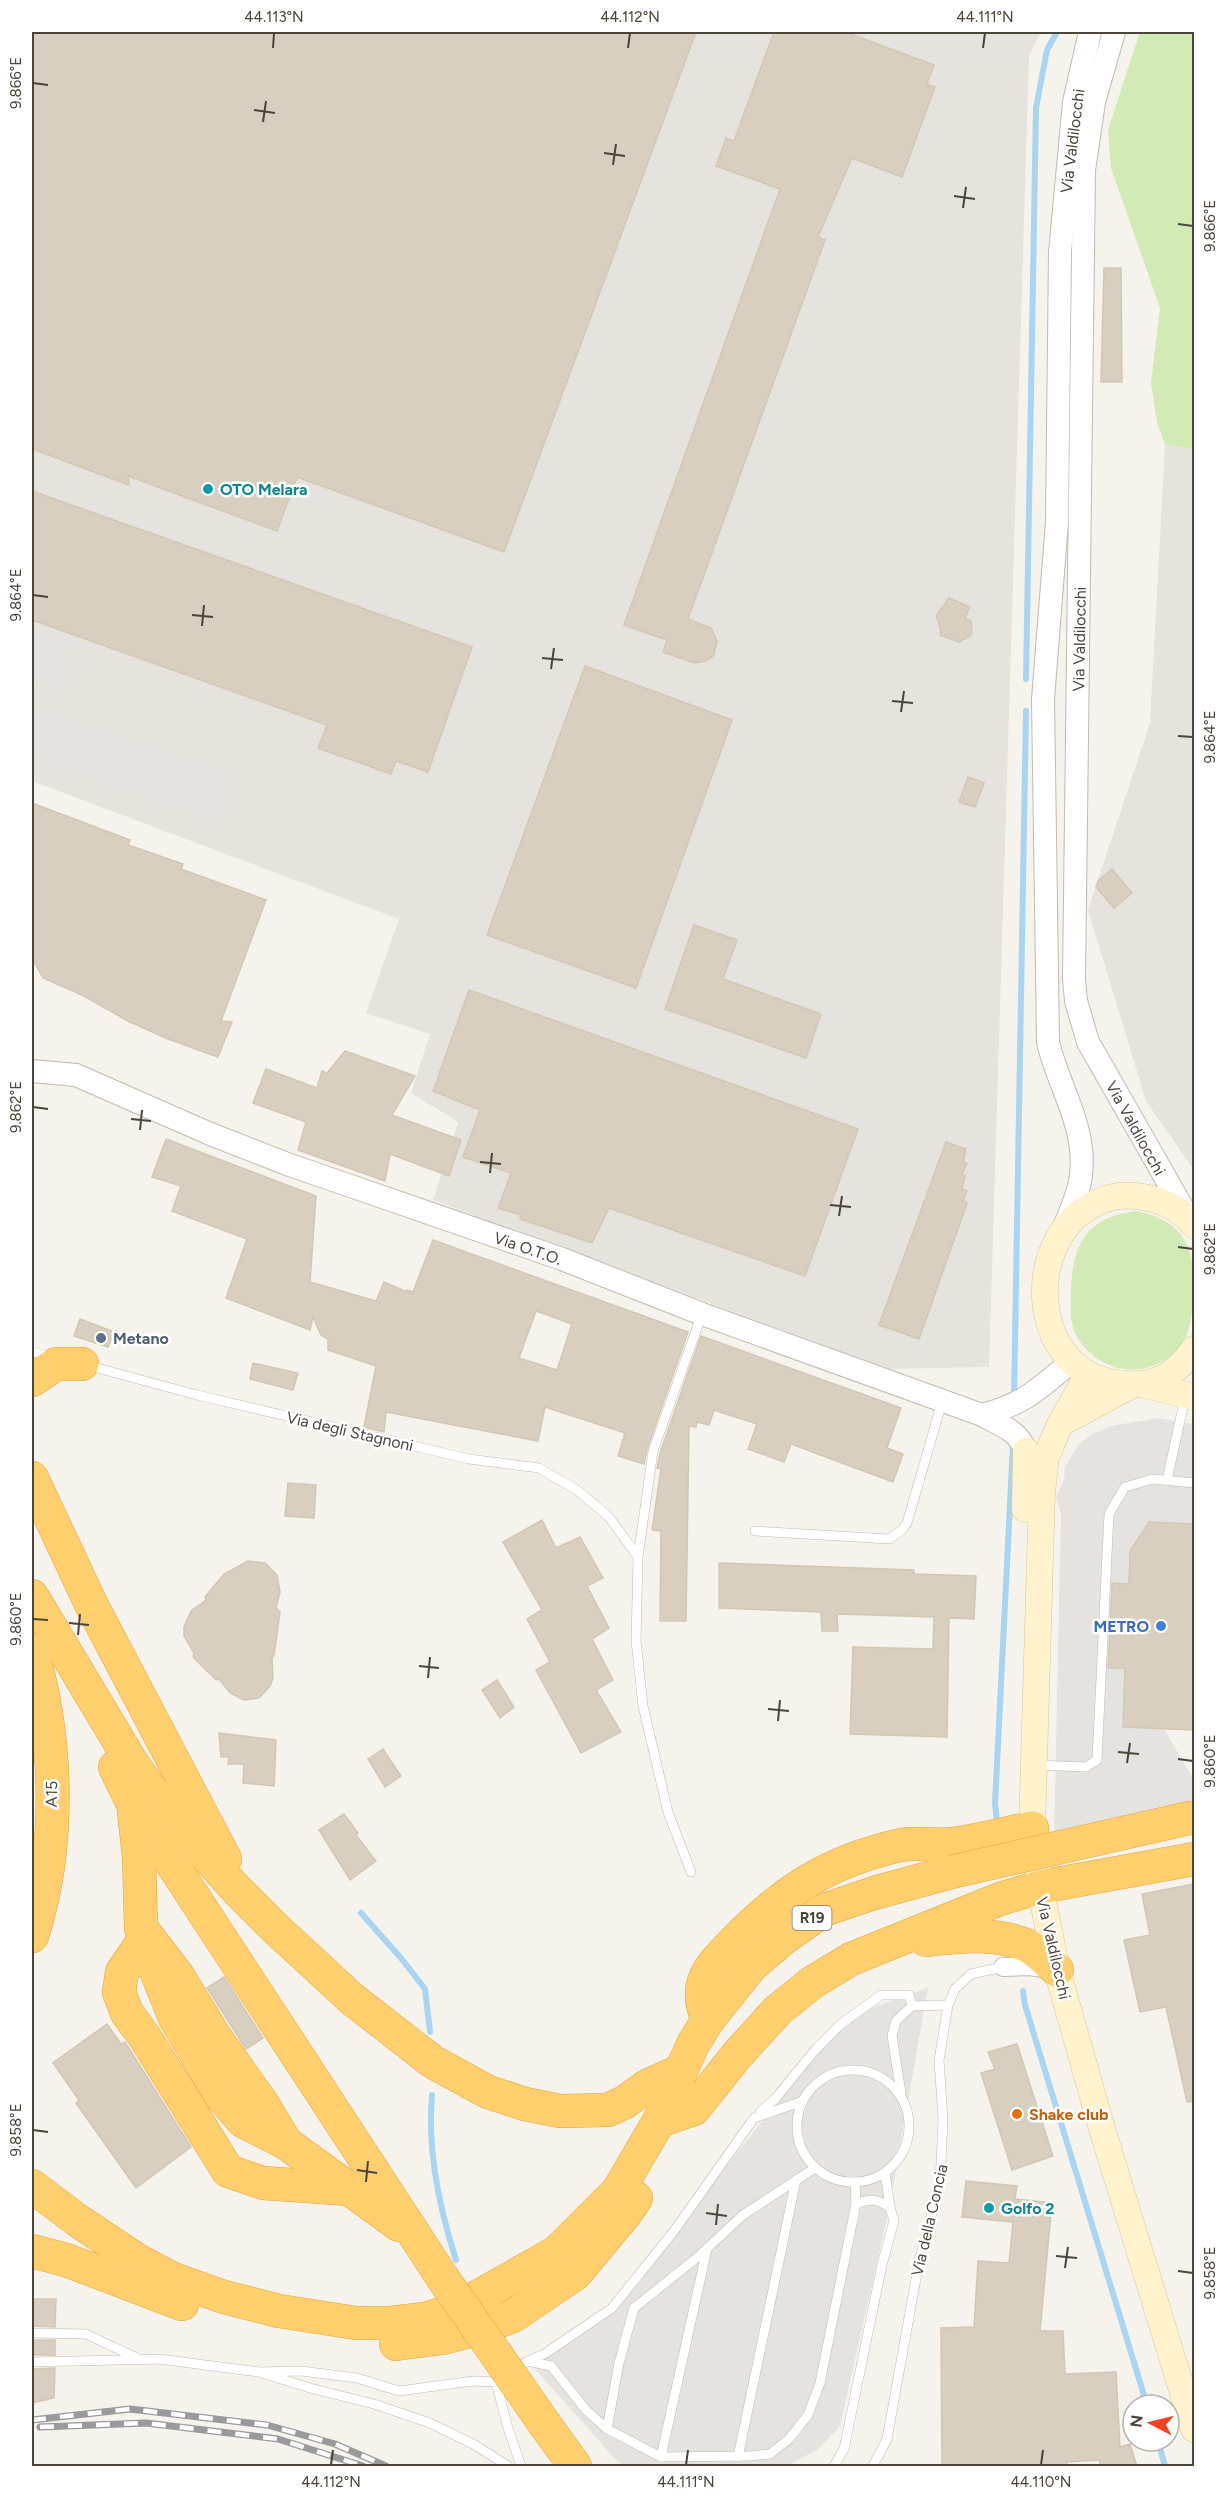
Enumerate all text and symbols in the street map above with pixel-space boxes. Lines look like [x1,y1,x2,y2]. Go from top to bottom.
text: 44.113°N [244,8,304,26]
text: 44.112°N [600,8,660,26]
text: 44.111°N [956,8,1014,26]
text: 9.866°E [7,57,25,109]
street label: Via Valdilocchi [1057,88,1088,194]
text: 9.866°E [1201,200,1219,252]
place label: OTO Melara [220,480,308,499]
marker: OTO Melara [201,482,215,496]
text: 9.864°E [7,568,25,622]
street label: Via Valdilocchi [1069,586,1090,692]
text: 9.864°E [1201,710,1219,764]
street label: Via Valdilocchi [1102,1078,1169,1179]
text: 9.862°E [7,1081,25,1133]
text: 9.862°E [1201,1223,1219,1275]
street label: Via O.T.O. [491,1228,564,1269]
place label: Metano [113,1329,169,1348]
marker: Metano [94,1331,108,1345]
street label: Via degli Stagnoni [284,1408,415,1455]
text: 9.860°E [7,1592,25,1646]
place label: METRO [1094,1617,1149,1636]
marker: METRO [1154,1619,1168,1633]
text: 9.860°E [1201,1734,1219,1788]
street label: A15 [42,1781,61,1807]
street label: Via Valdilocchi [1032,1895,1075,2001]
road number: R19 [792,1906,832,1930]
text: 9.858°E [7,2103,25,2157]
place label: Shake club [1029,2105,1109,2124]
marker: Shake club [1010,2107,1024,2121]
street label: Via della Concia [907,2162,952,2278]
place label: Golfo 2 [1001,2199,1055,2218]
marker: Golfo 2 [982,2201,996,2215]
text: 9.858°E [1201,2246,1219,2300]
north arrow [1121,2393,1181,2453]
text: N [1126,2414,1147,2429]
text: 44.112°N [301,2473,361,2491]
text: 44.111°N [657,2473,715,2491]
text: 44.110°N [1011,2473,1071,2491]

